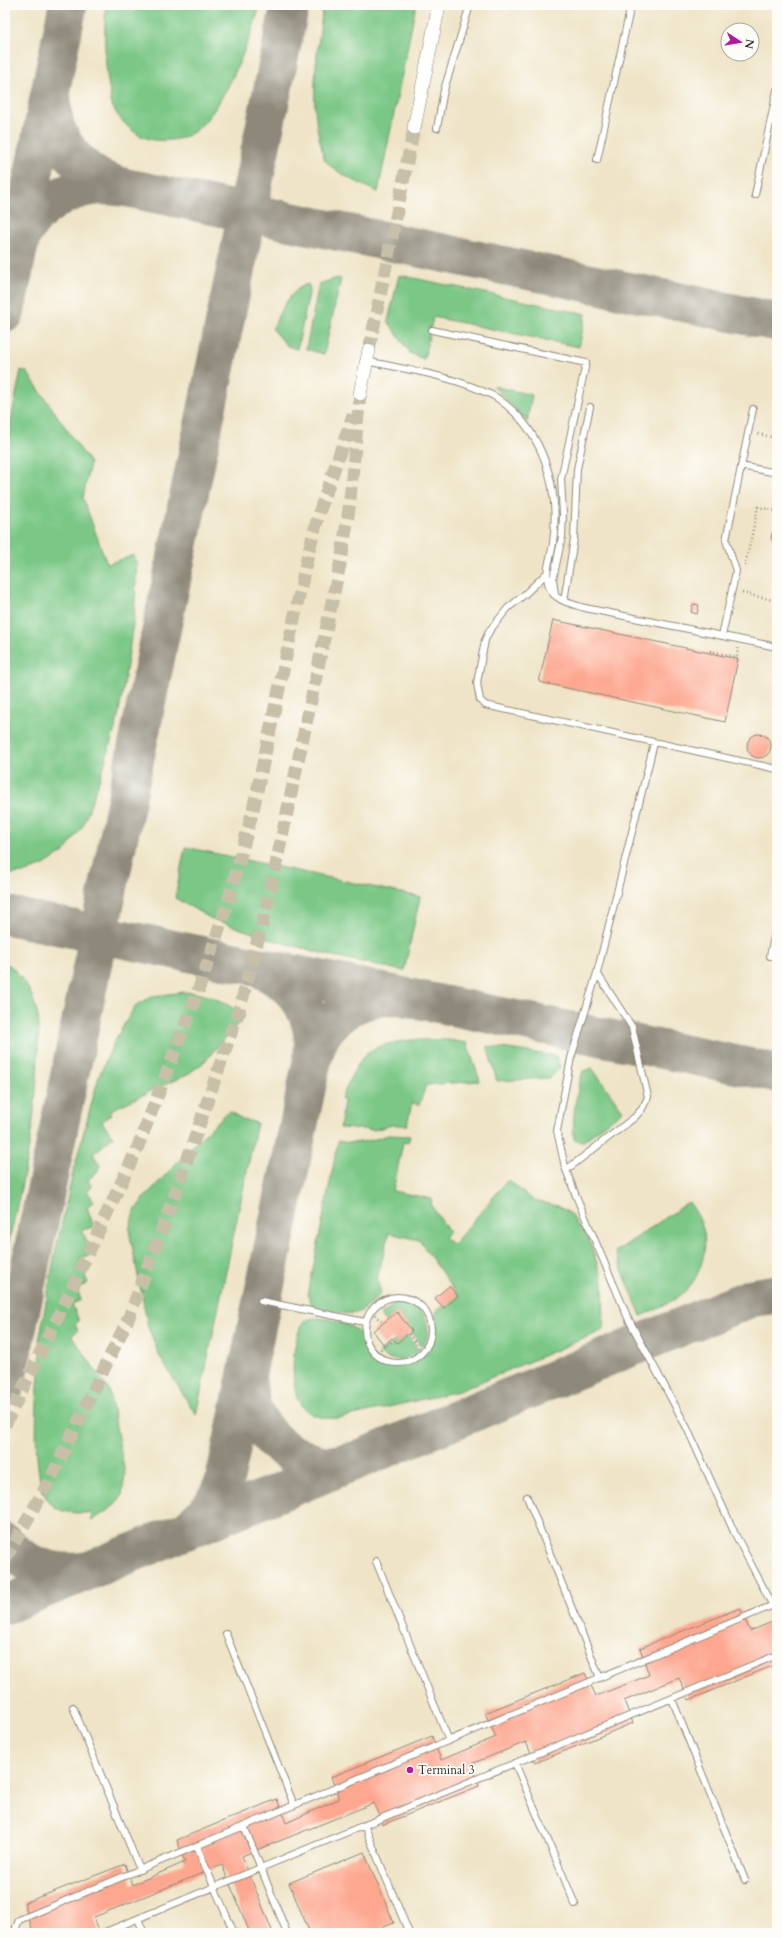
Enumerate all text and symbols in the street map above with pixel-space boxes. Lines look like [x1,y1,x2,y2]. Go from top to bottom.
north arrow [720,22,760,62]
text: N [741,38,758,51]
place label: Terminal 3 [418,1762,475,1778]
marker: Terminal 3 [405,1765,415,1775]

